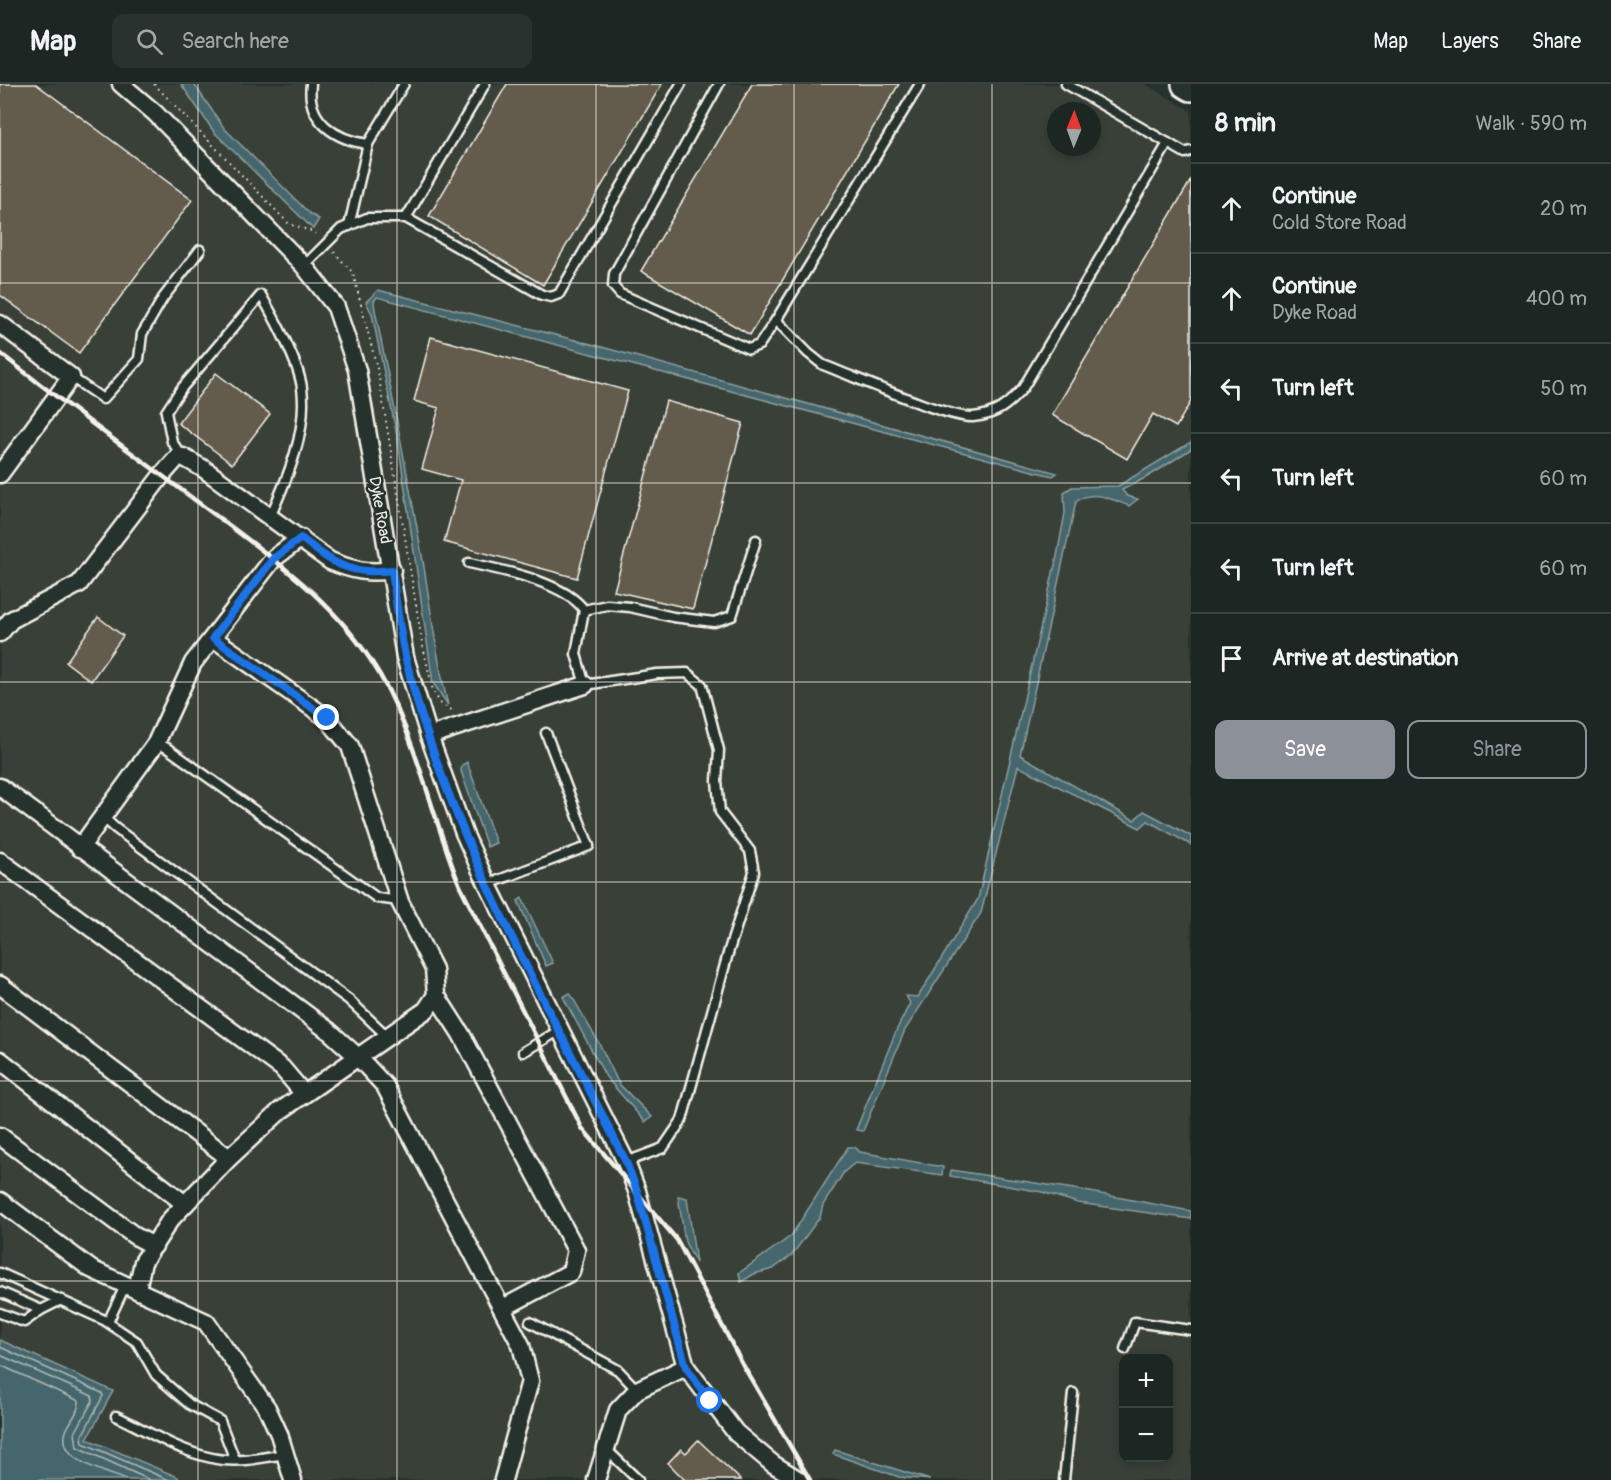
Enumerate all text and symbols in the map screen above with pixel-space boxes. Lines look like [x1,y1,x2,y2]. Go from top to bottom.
search box [112,14,532,68]
text: Map [30,24,76,59]
icon: search [133,25,166,58]
text: Search here [181,27,289,55]
text: Map [1373,28,1408,55]
text: Layers [1441,28,1499,55]
text: Share [1532,28,1581,55]
north arrow [1047,102,1101,156]
text: 8 min [1215,107,1276,139]
text: Walk · 590 m [1475,111,1587,136]
text: Continue [1272,182,1356,210]
icon: ahead [1215,192,1248,225]
text: 20 m [1540,196,1587,221]
text: Cold Store Road [1272,210,1407,235]
text: Continue [1272,272,1356,300]
icon: ahead [1215,282,1248,315]
text: 400 m [1526,286,1587,311]
text: Dyke Road [1272,300,1357,325]
icon: left [1215,372,1248,405]
text: Turn left [1272,374,1354,402]
text: 50 m [1540,376,1587,401]
icon: left [1215,462,1248,495]
text: Turn left [1272,464,1354,492]
text: 60 m [1540,466,1587,491]
street label: Dyke Road [364,475,396,545]
icon: left [1215,552,1248,585]
text: Turn left [1272,554,1354,582]
text: 60 m [1540,556,1587,581]
icon: arrive [1215,642,1248,675]
text: Arrive at destination [1272,644,1458,672]
route end [313,704,339,730]
button: Save [1215,720,1395,779]
button: Share [1407,720,1587,779]
map controls [1119,1354,1173,1462]
button: + [1119,1354,1173,1408]
route start [696,1387,722,1413]
button: − [1119,1408,1173,1462]

